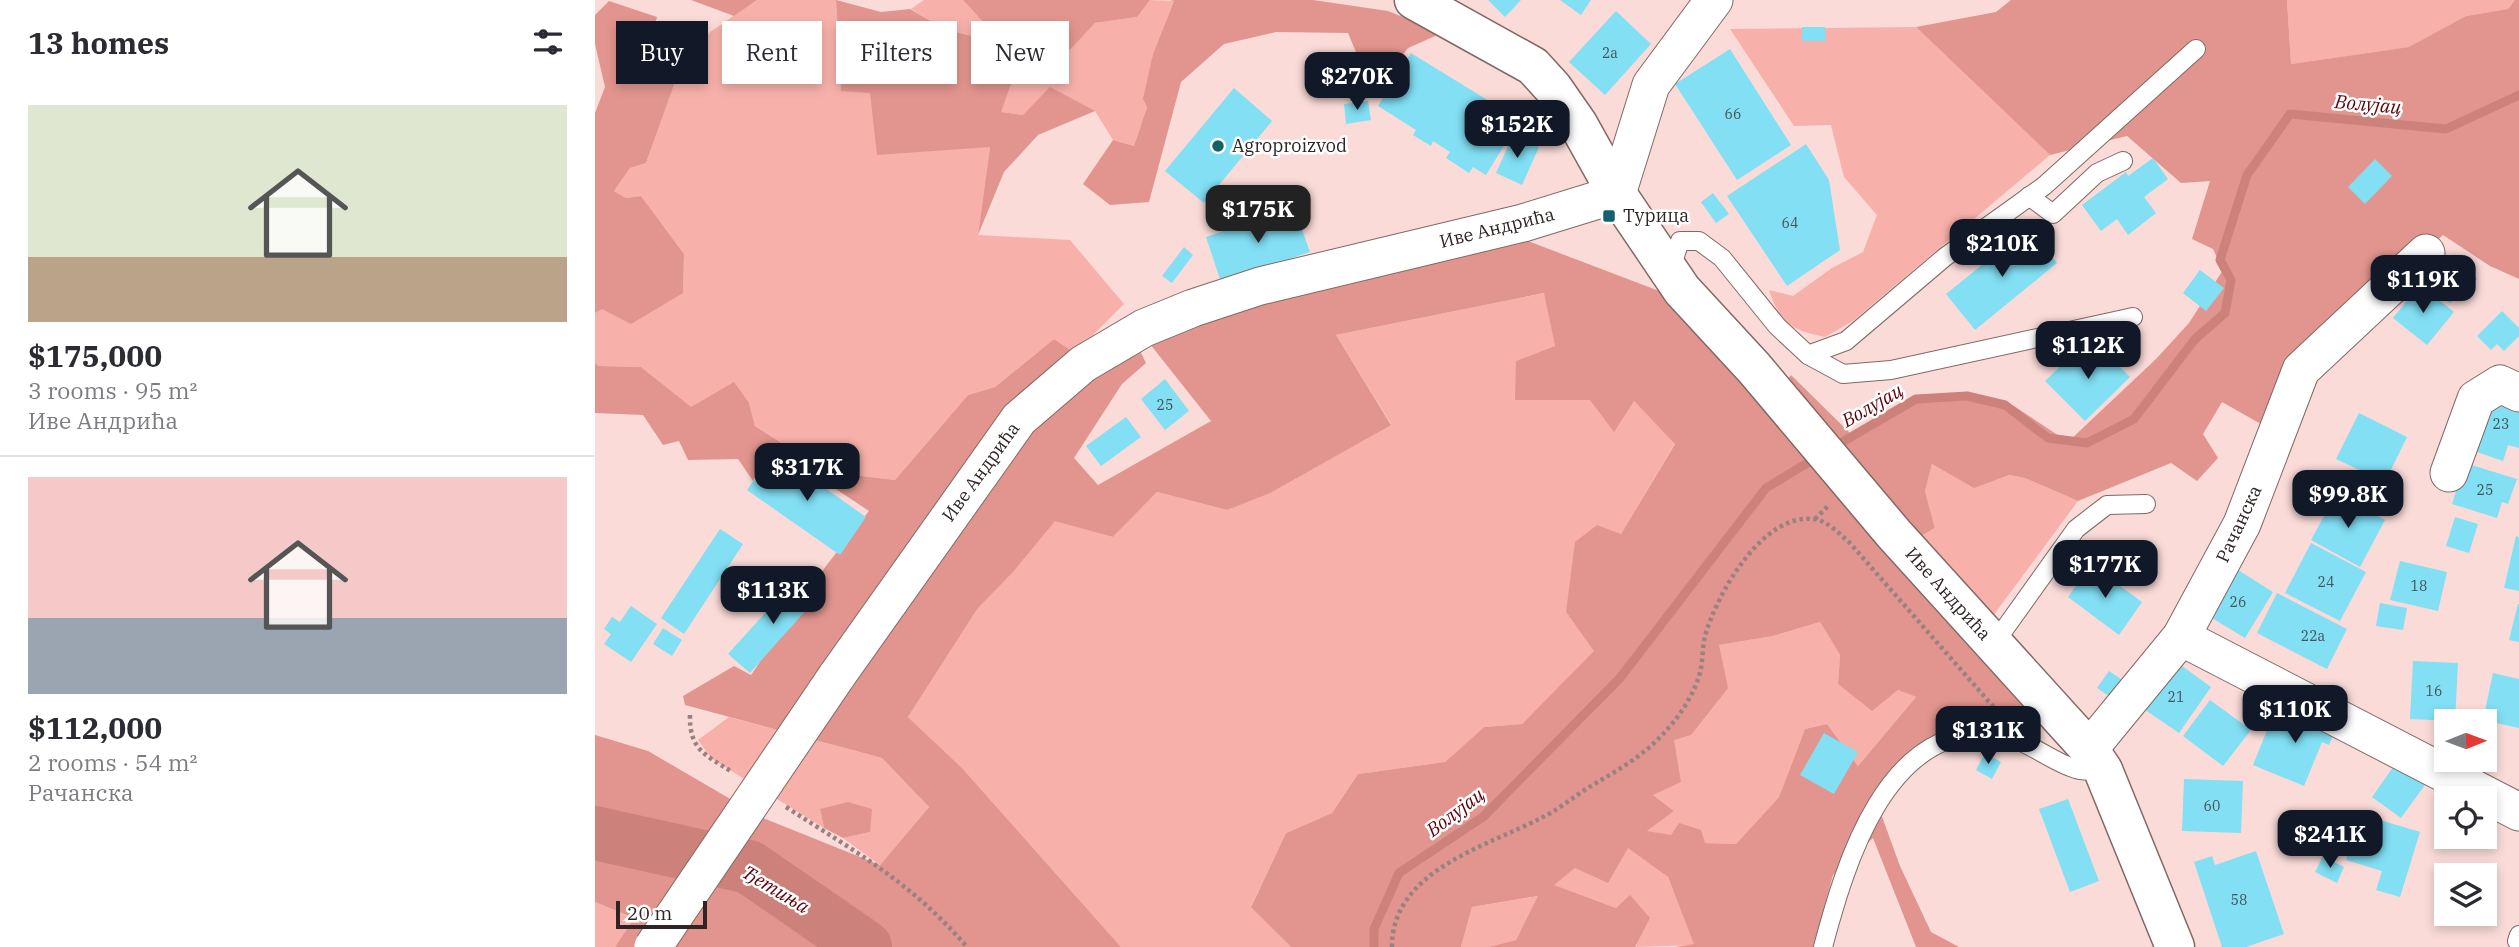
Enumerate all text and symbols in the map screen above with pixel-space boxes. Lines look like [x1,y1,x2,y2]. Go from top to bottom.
chip: Buy [616,21,708,84]
chip: Rent [722,21,822,84]
chip: Filters [836,21,957,84]
chip: New [971,21,1069,84]
text: 13 homes [28,23,169,62]
icon: filters [529,23,567,61]
house number: 2a [1602,44,1618,62]
pin: $270K [1308,52,1406,112]
text: $270K [1321,60,1393,90]
water label: Волујац [2333,89,2402,119]
pin: $152K [1468,100,1566,160]
house number: 66 [1725,105,1741,123]
text: $152K [1481,108,1553,138]
place label: Agroproizvod [1232,134,1347,157]
marker: Agroproizvod [1210,138,1226,154]
icon: home [235,150,361,276]
pin: $175K [1209,186,1307,245]
text: $175K [1222,193,1294,223]
street label: Иве Андрића [1437,202,1557,253]
place label: Турица [1623,204,1689,227]
marker: Турица [1601,208,1617,224]
house number: 64 [1782,214,1798,232]
pin: $210K [1953,219,2051,279]
text: $210K [1966,227,2038,257]
pin: $119K [2374,256,2472,315]
text: $119K [2387,263,2459,293]
pin: $112K [2039,322,2137,381]
text: $112K [2052,329,2124,359]
text: $175,000 [28,336,162,375]
text: 3 rooms · 95 m² [28,375,198,405]
water label: Волујац [1836,378,1907,433]
house number: 25 [1157,396,1173,414]
text: Иве Андрића [28,405,178,435]
house number: 23 [2493,415,2509,433]
street label: Иве Андрића [937,417,1025,526]
pin: $317K [758,444,856,503]
text: $317K [771,451,843,481]
pin: $99.8K [2291,470,2405,530]
text: $99.8K [2308,478,2388,508]
street label: Рачанска [2211,481,2266,566]
house number: 25 [2477,481,2493,499]
icon: home [235,522,361,648]
pin: $177K [2056,540,2154,600]
street label: Иве Андрића [1901,542,1996,645]
text: $177K [2069,548,2141,578]
pin: $113K [724,566,822,626]
house number: 24 [2318,573,2334,591]
text: $113K [737,574,809,604]
house number: 18 [2411,577,2427,595]
house number: 26 [2230,593,2246,611]
house number: 22a [2301,627,2326,645]
house number: 16 [2426,682,2442,700]
pin: $110K [2246,686,2344,745]
house number: 21 [2168,688,2184,706]
text: $110K [2259,693,2331,723]
pin: $131K [1939,706,2037,766]
text: $112,000 [28,708,162,747]
north arrow [2434,709,2497,772]
map controls [2434,709,2497,926]
text: $131K [1952,714,2024,744]
text: 2 rooms · 54 m² [28,747,198,777]
text: Рачанска [28,777,134,807]
water label: Волујац [1420,782,1489,842]
button: locate [2434,786,2497,849]
house number: 60 [2204,797,2220,815]
pin: $241K [2281,810,2379,870]
text: $241K [2294,818,2366,848]
water label: Ђетиња [738,860,814,919]
button: layers [2434,863,2497,926]
house number: 58 [2231,891,2247,909]
scale bar [616,898,707,930]
text: 20 m [627,901,672,925]

